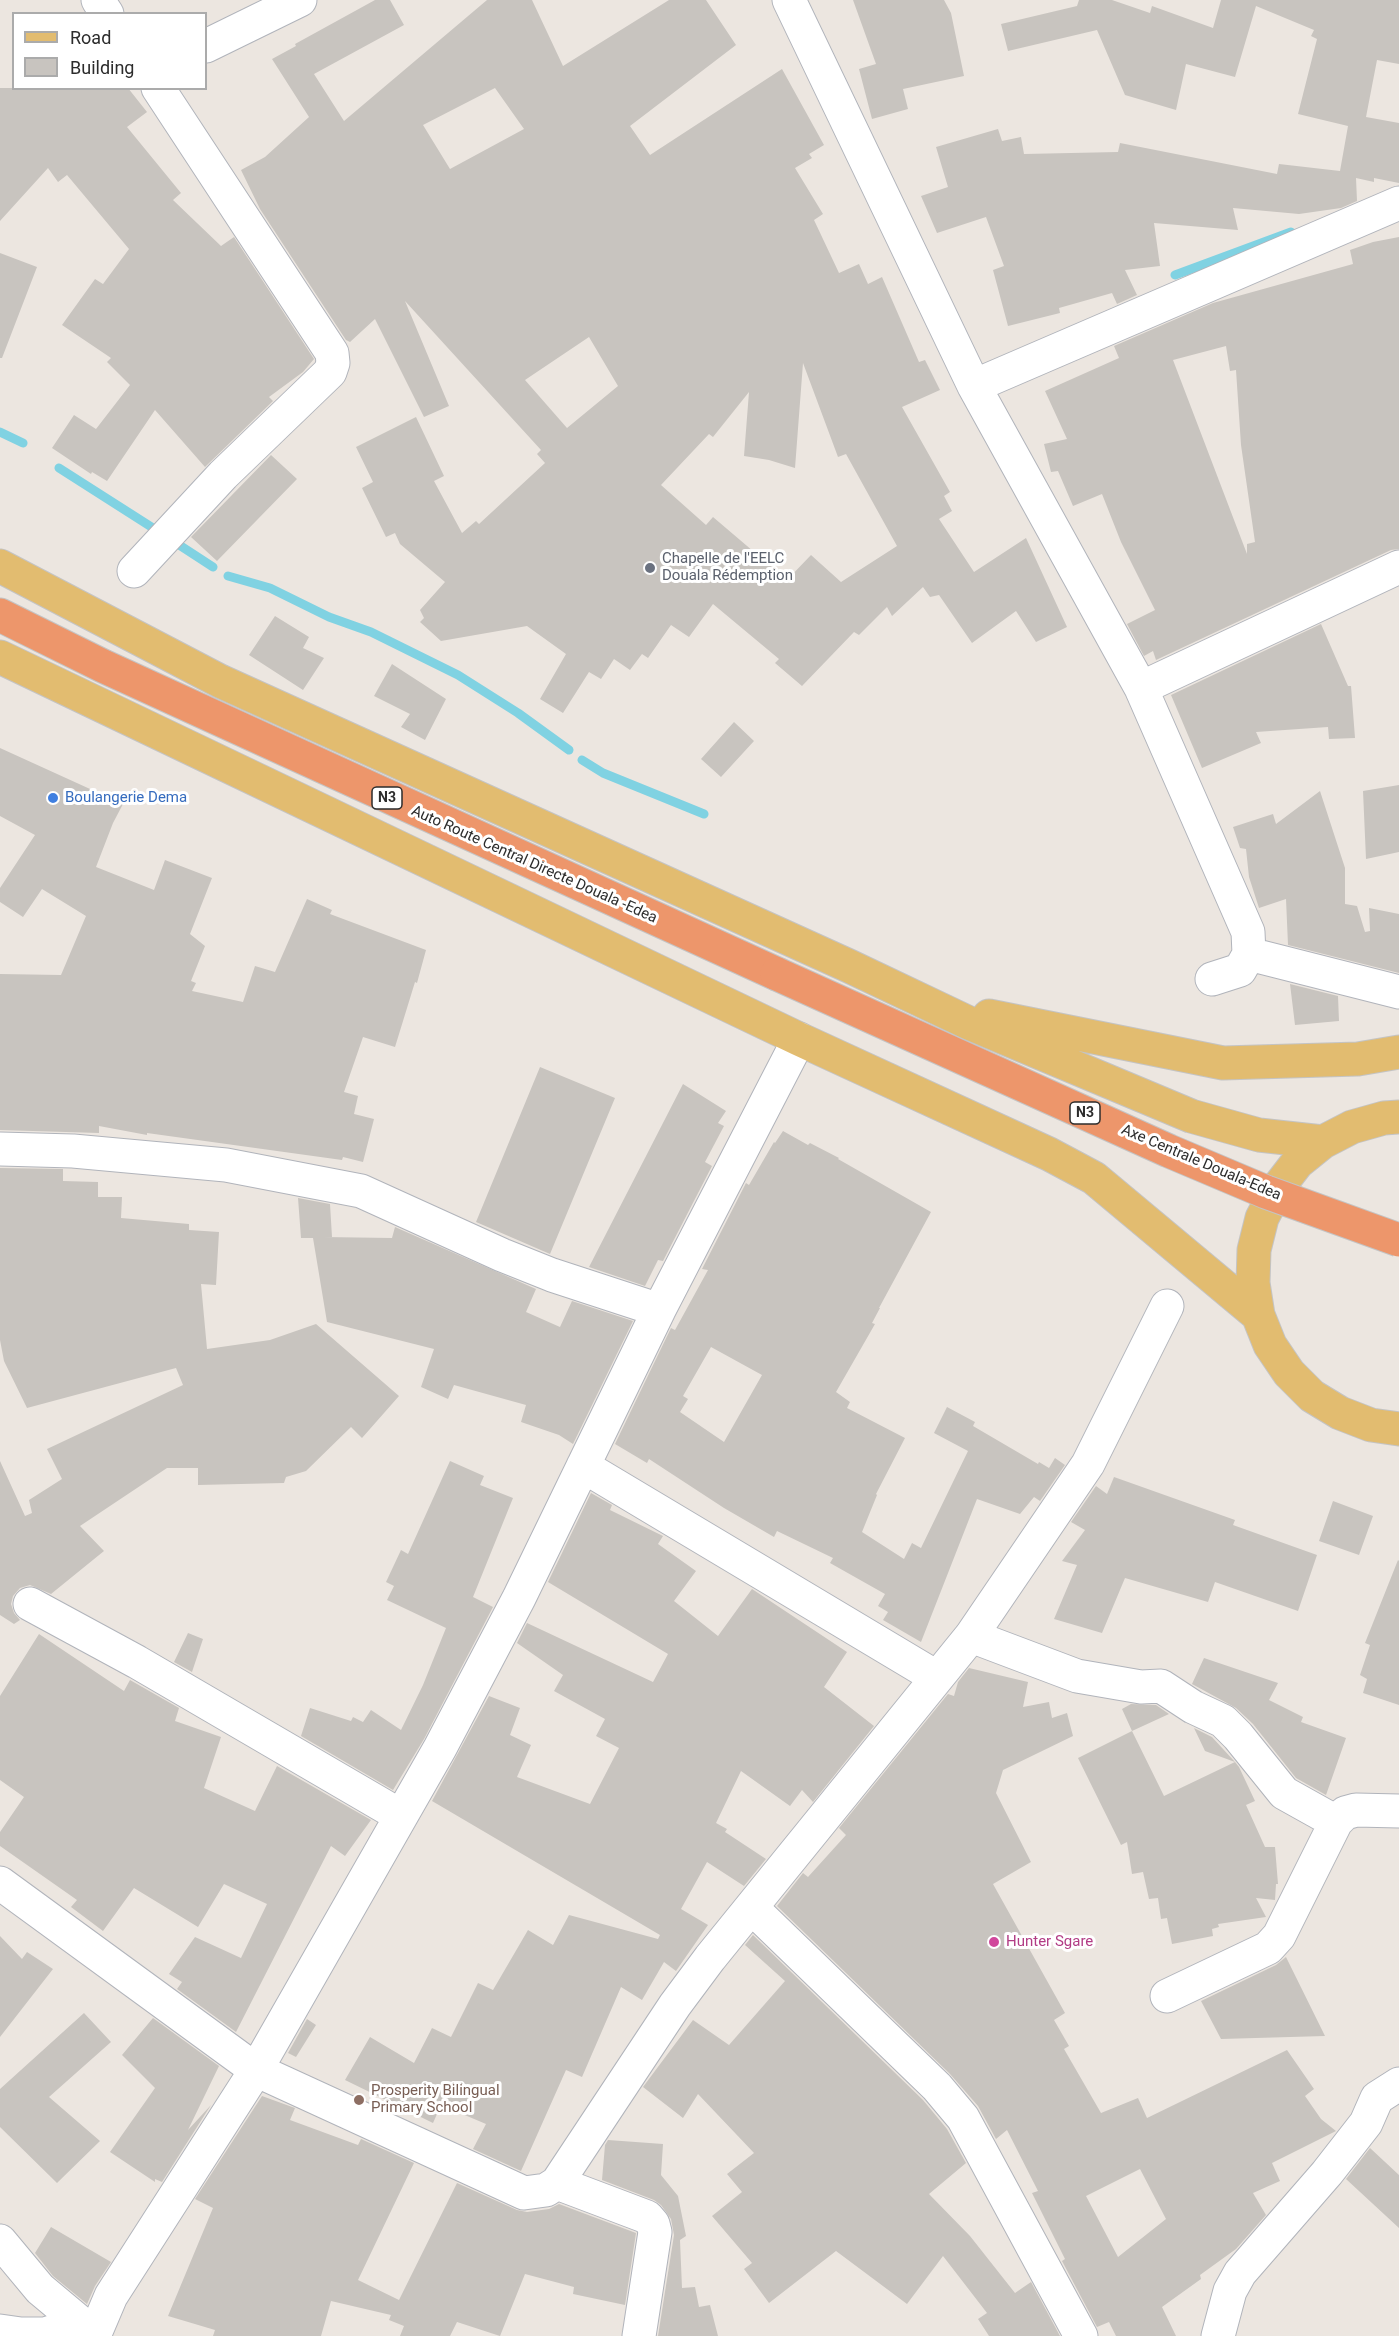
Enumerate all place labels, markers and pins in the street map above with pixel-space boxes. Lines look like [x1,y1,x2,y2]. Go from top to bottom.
place label: Chapelle de l'EELC Douala Rédemption [662,550,793,585]
marker: Chapelle de l'EELC Douala Rédemption [643,561,657,575]
place label: Boulangerie Dema [65,789,187,807]
marker: Boulangerie Dema [46,791,60,805]
place label: Hunter Sgare [1006,1933,1093,1951]
marker: Hunter Sgare [987,1935,1001,1949]
place label: Prosperity Bilingual Primary School [371,2082,500,2117]
marker: Prosperity Bilingual Primary School [352,2093,366,2107]

